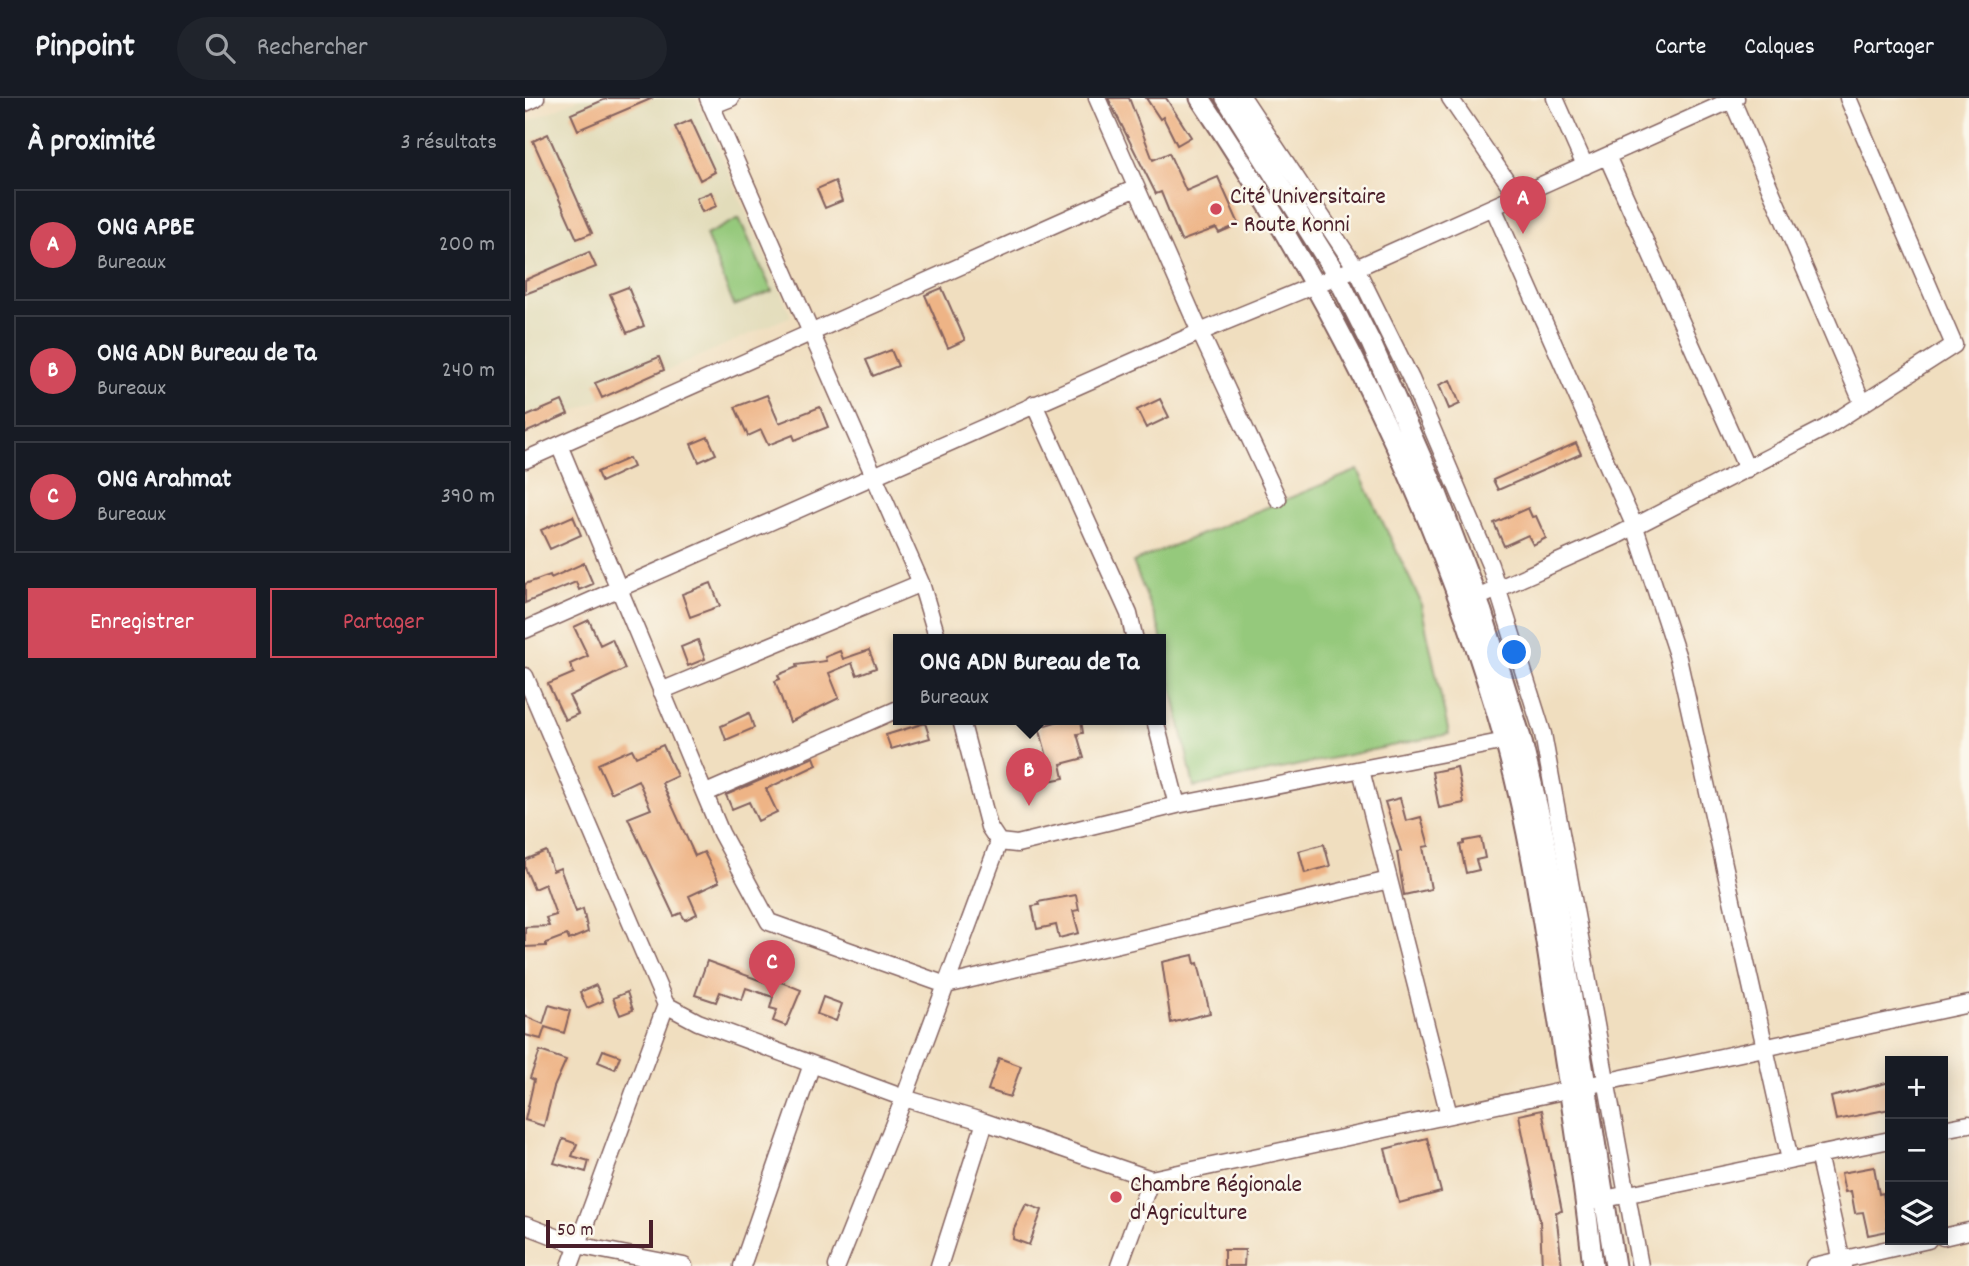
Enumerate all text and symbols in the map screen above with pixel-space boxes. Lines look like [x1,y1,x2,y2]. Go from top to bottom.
search box [177,17,667,80]
text: Pinpoint [35,25,135,72]
icon: search [201,29,239,67]
text: Rechercher [257,30,368,67]
text: Carte [1655,31,1706,65]
text: Calques [1744,31,1815,65]
text: Partager [1853,31,1934,65]
text: À proximité [28,122,155,165]
text: 3 résultats [401,127,497,160]
pin: A [1500,176,1546,234]
place label: Cité Universitaire - Route Konni [1230,181,1386,243]
marker: Cité Universitaire - Route Konni [1208,201,1224,217]
text: ONG APBE [97,210,194,247]
text: A [47,229,59,262]
text: 200 m [439,229,495,262]
text: Bureaux [97,247,166,280]
text: ONG ADN Bureau de Ta [97,336,316,373]
text: B [48,355,58,388]
text: 240 m [442,355,495,388]
text: Bureaux [97,373,166,406]
text: ONG Arahmat [97,462,231,499]
text: C [47,481,59,514]
text: 390 m [441,481,495,514]
text: Bureaux [97,499,166,532]
button: Enregistrer [28,588,256,658]
button: Partager [270,588,497,658]
popup [893,634,1166,725]
your location [1497,635,1531,669]
text: ONG ADN Bureau de Ta [920,645,1139,682]
text: Bureaux [920,682,988,715]
pin: B [1006,748,1052,806]
pin: C [749,940,795,998]
map controls [1885,1056,1948,1245]
button: + [1885,1056,1948,1119]
button: − [1885,1119,1948,1182]
place label: Chambre Régionale d'Agriculture [1130,1169,1302,1231]
button: layers [1885,1182,1948,1245]
marker: Chambre Régionale d'Agriculture [1108,1189,1124,1205]
scale bar [546,1217,653,1249]
text: 50 m [557,1218,594,1245]

